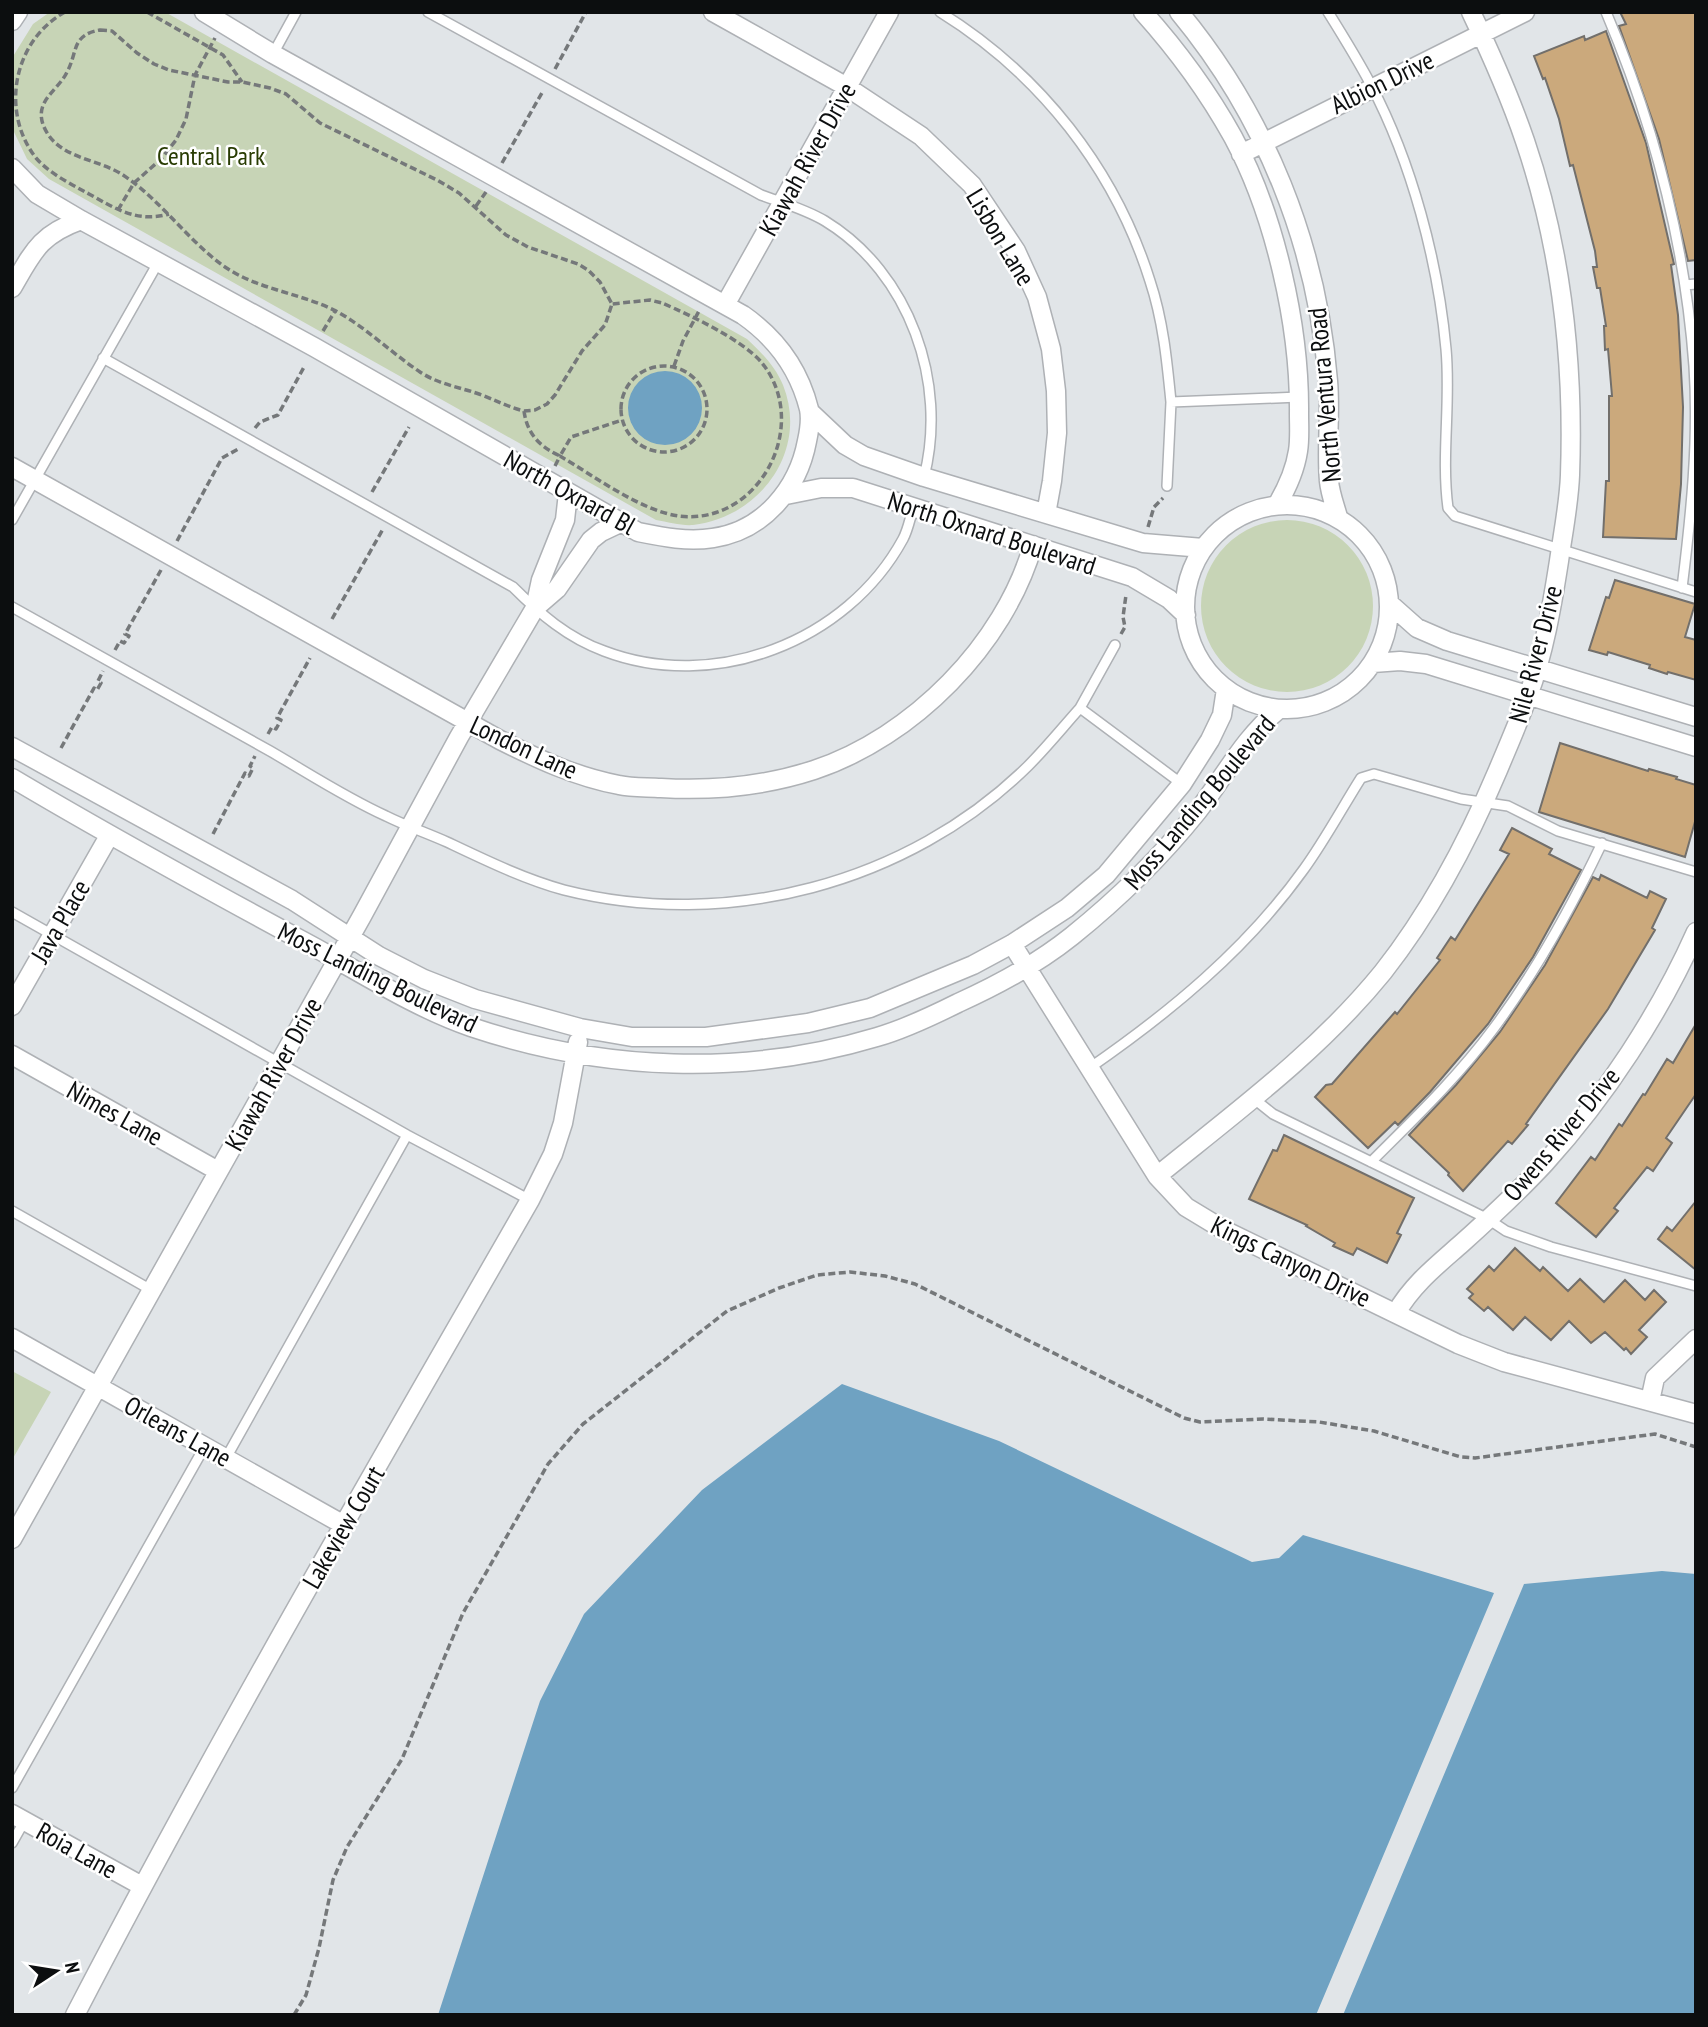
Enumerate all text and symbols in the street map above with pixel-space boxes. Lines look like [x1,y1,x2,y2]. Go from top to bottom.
street label: Albion Drive [1325,43,1439,121]
street label: Kiawah River Drive [751,76,863,242]
park label: Central Park [157,139,265,172]
street label: Lisbon Lane [959,182,1043,292]
street label: North Ventura Road [1300,306,1348,484]
street label: North Oxnard Bl [498,442,642,542]
street label: North Oxnard Boulevard [884,484,1100,582]
street label: Nile River Drive [1501,582,1569,726]
street label: London Lane [465,708,583,786]
street label: Moss Landing Boulevard [1116,708,1282,896]
street label: Java Place [23,874,97,969]
street label: Moss Landing Boulevard [273,914,483,1040]
street label: Kiawah River Drive [217,991,329,1157]
street label: Owens River Drive [1495,1060,1627,1208]
street label: Nimes Lane [61,1073,169,1153]
street label: Kings Canyon Drive [1206,1208,1376,1314]
street label: Orleans Lane [119,1388,237,1474]
street label: Lakeview Court [295,1460,391,1594]
street label: Roia Lane [31,1814,123,1886]
north arrow [21,1936,91,2006]
text: N [60,1960,85,1975]

